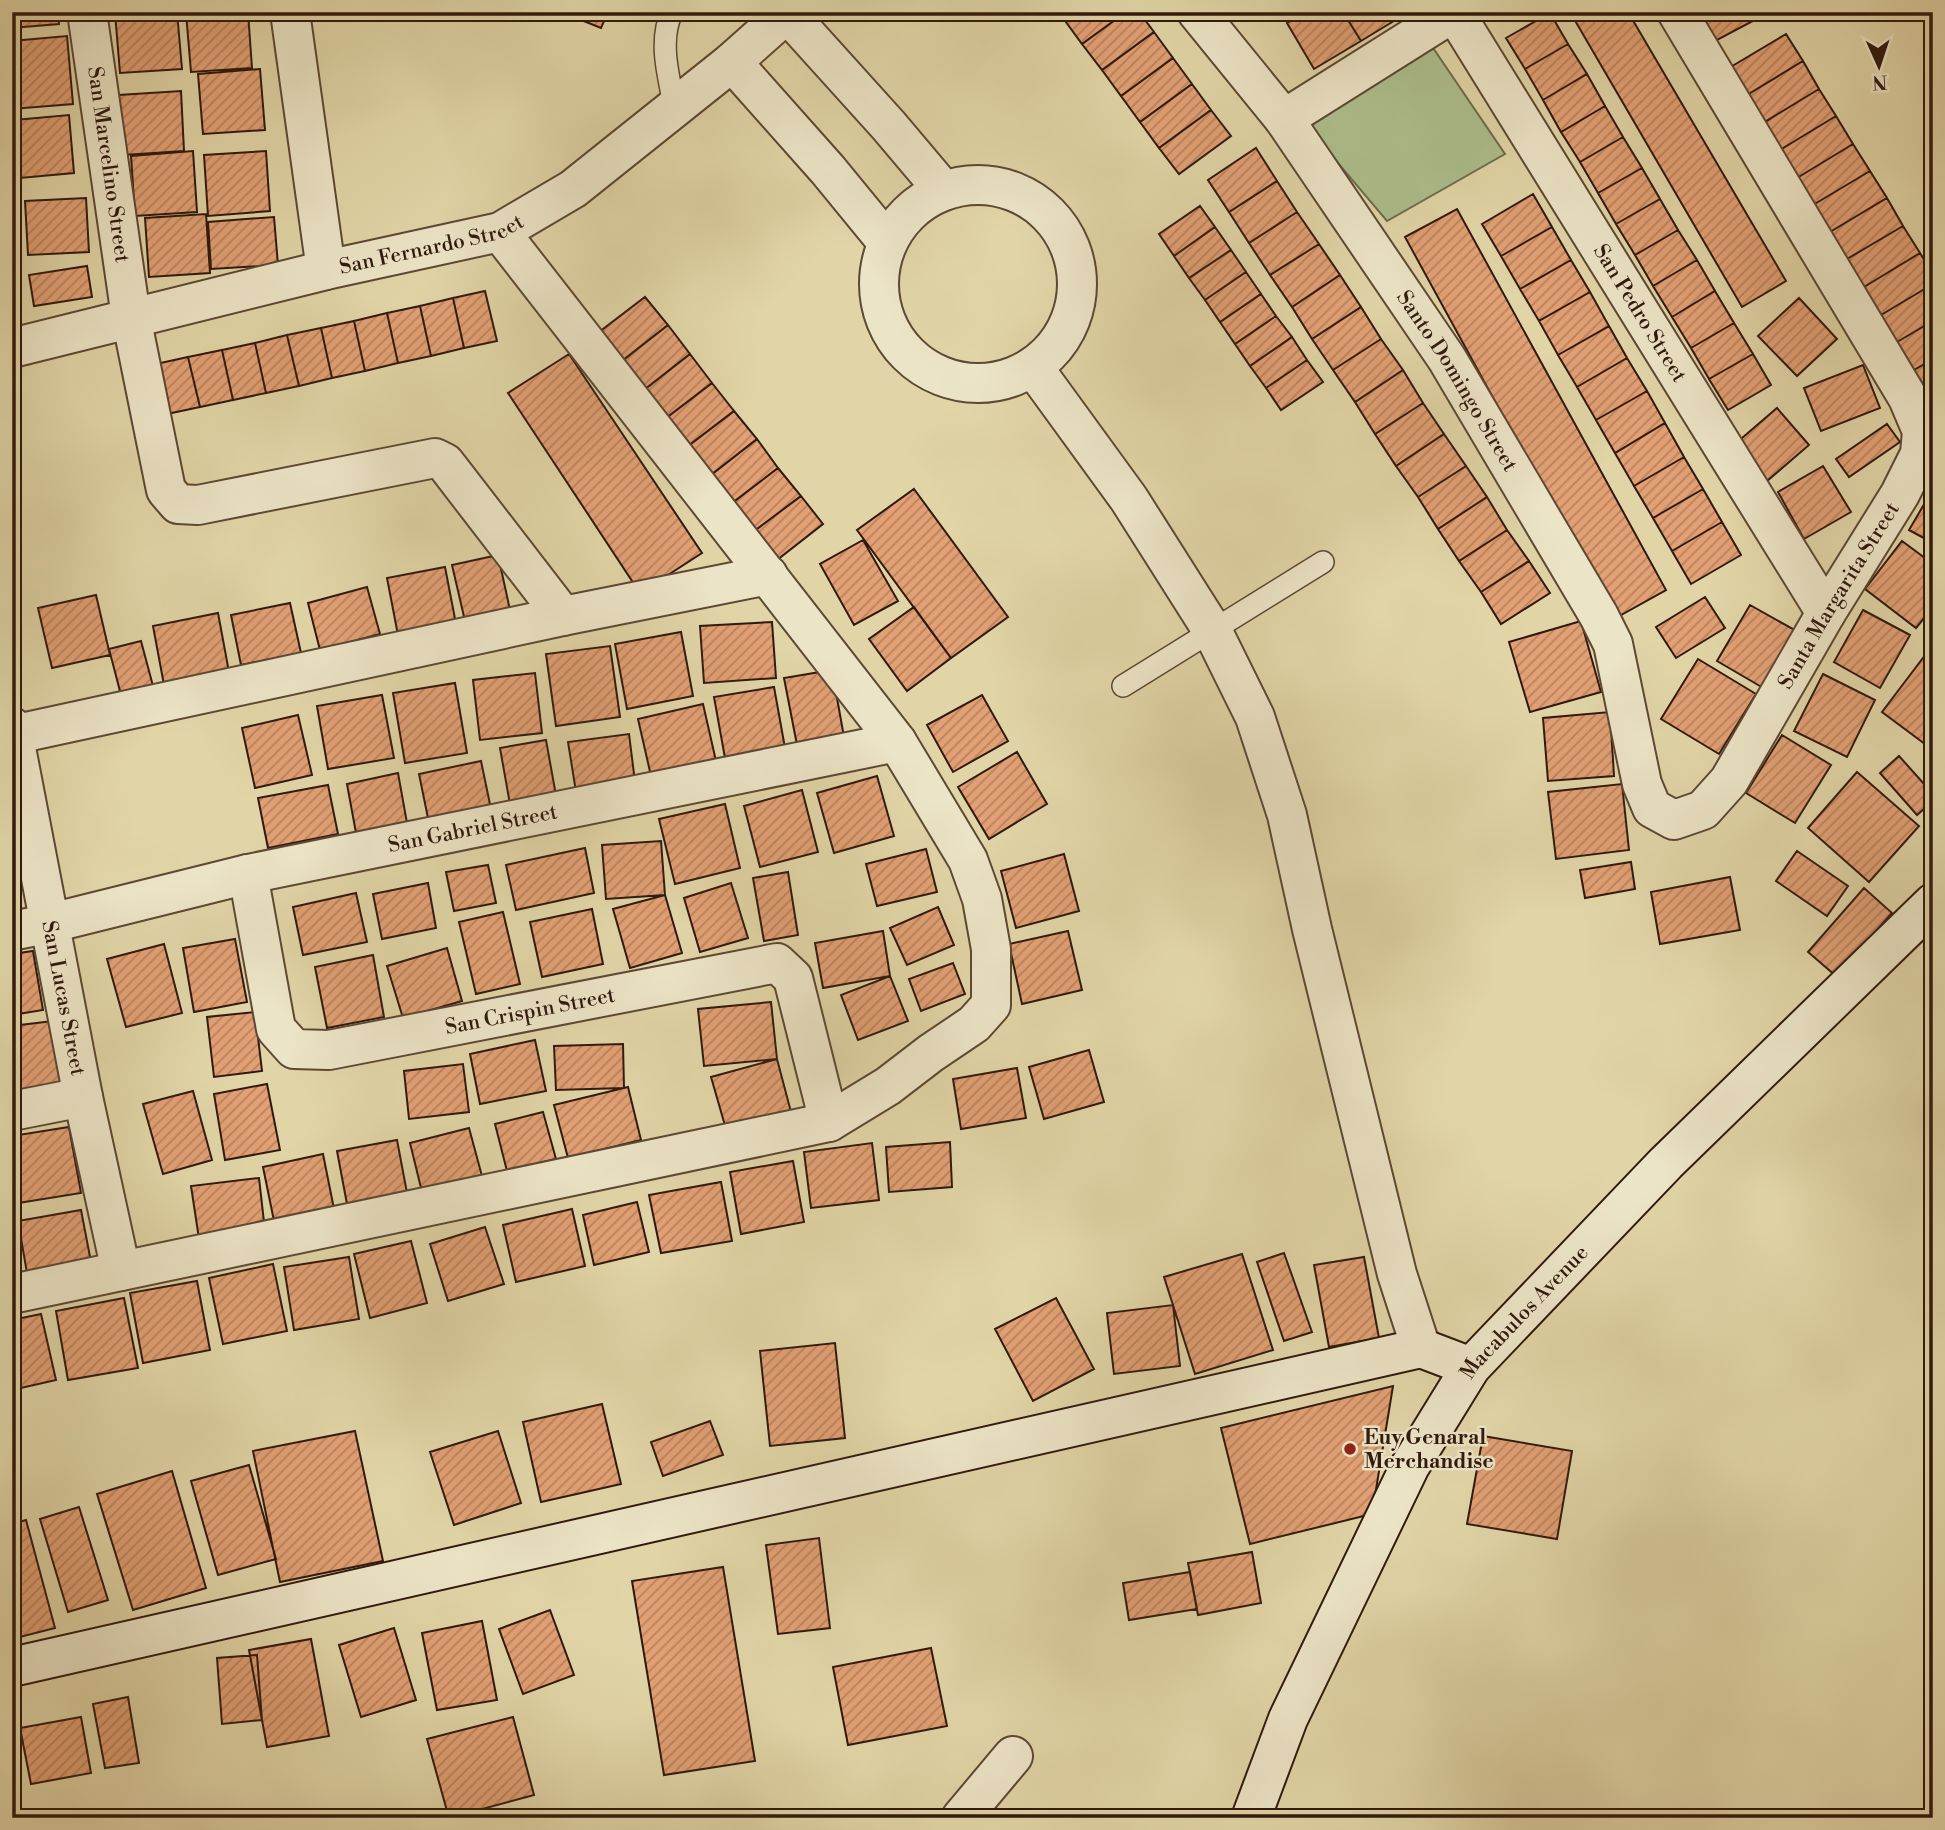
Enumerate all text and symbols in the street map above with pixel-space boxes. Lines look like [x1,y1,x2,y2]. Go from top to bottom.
north arrow [1843,32,1913,102]
street label: San Marcelino Street [81,65,135,265]
text: N [1872,70,1888,94]
street label: San Fernardo Street [337,209,529,281]
street label: San Pedro Street [1587,240,1692,388]
street label: Santo Domingo Street [1390,286,1523,477]
street label: Santa Margarita Street [1773,497,1906,694]
street label: San Gabriel Street [386,799,560,859]
street label: San Lucas Street [35,919,91,1078]
street label: San Crispin Street [443,983,618,1041]
street label: Macabulos Avenue [1455,1240,1594,1384]
place label: Euy Genaral Merchandise [1364,1425,1493,1475]
marker: Euy Genaral Merchandise [1342,1441,1358,1457]

